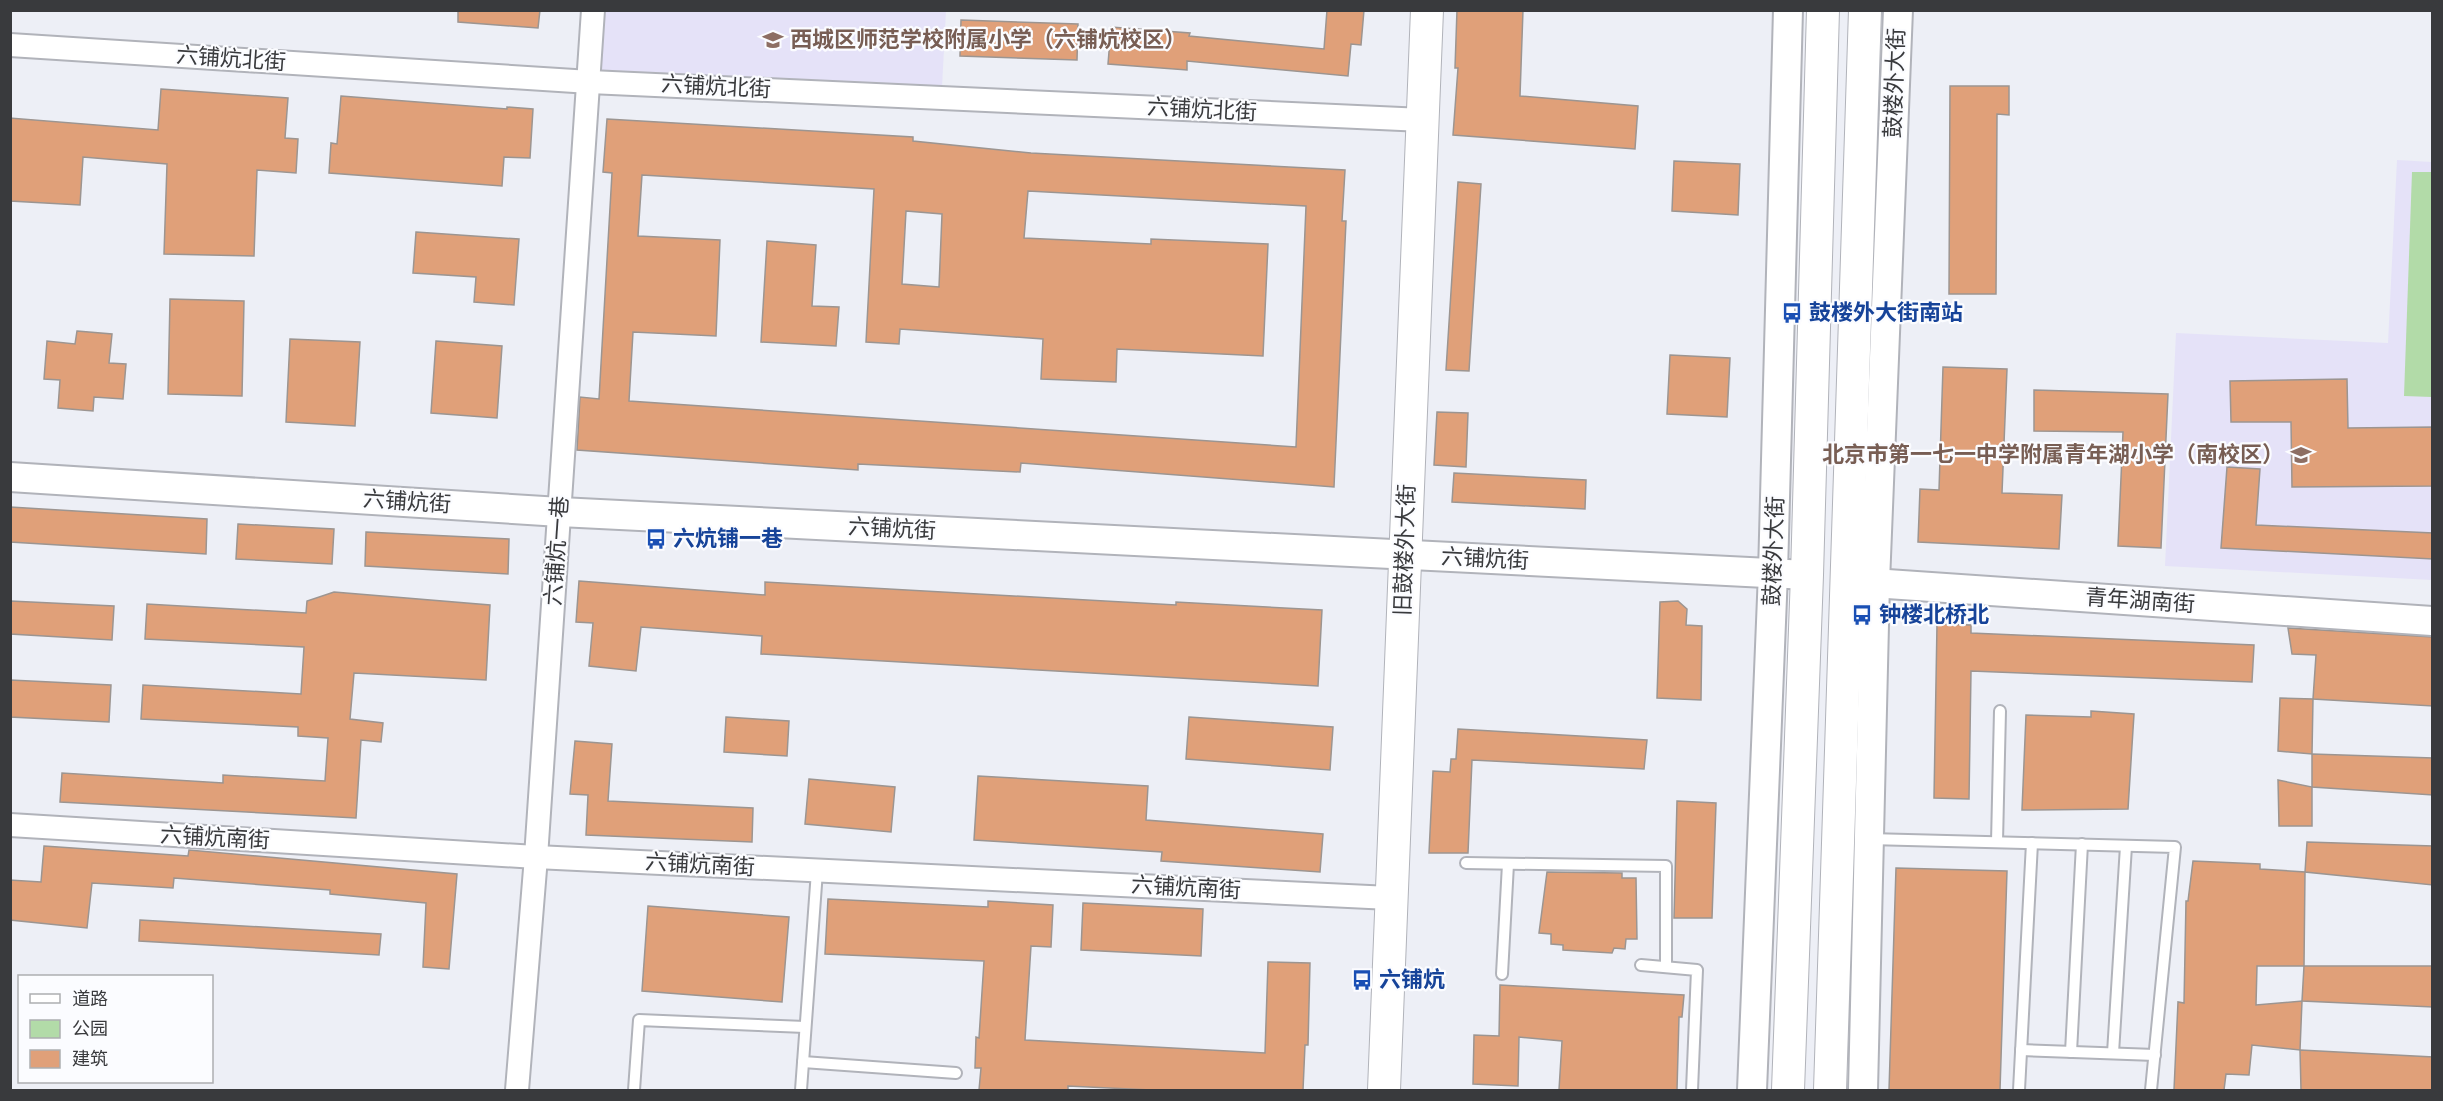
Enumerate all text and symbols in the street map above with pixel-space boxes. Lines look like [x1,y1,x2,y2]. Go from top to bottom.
place label: 西城区师范学校附属小学（六铺炕校区） [790,27,1186,53]
school or university icon: 西城区师范学校附属小学（六铺炕校区） [761,28,785,52]
street label: 鼓楼外大街 [1880,28,1910,138]
street label: 六铺炕北街 [175,42,287,76]
street label: 六铺炕北街 [660,71,772,103]
street label: 六铺炕北街 [1146,94,1258,126]
place label: 鼓楼外大街南站 [1809,300,1963,326]
bus stop icon: 鼓楼外大街南站 [1780,301,1804,325]
place label: 北京市第一七一中学附属青年湖小学（南校区） [1822,442,2284,468]
school or university icon: 北京市第一七一中学附属青年湖小学（南校区） [2289,443,2313,467]
street label: 旧鼓楼外大街 [1390,484,1420,616]
street label: 六铺炕街 [362,486,452,518]
street label: 六铺炕一巷 [540,495,574,607]
street label: 鼓楼外大街 [1759,496,1789,606]
street label: 六铺炕街 [847,514,937,544]
place label: 六炕铺一巷 [673,526,783,552]
bus stop icon: 六炕铺一巷 [644,527,668,551]
street label: 六铺炕街 [1440,544,1530,574]
street label: 青年湖南街 [2084,584,2196,618]
place label: 钟楼北桥北 [1879,602,1989,628]
bus stop icon: 钟楼北桥北 [1850,603,1874,627]
street label: 六铺炕南街 [159,822,271,854]
street label: 六铺炕南街 [644,849,756,881]
street label: 六铺炕南街 [1130,872,1242,904]
place label: 六铺炕 [1379,967,1445,993]
bus stop icon: 六铺炕 [1350,968,1374,992]
legend [18,975,213,1083]
text: 道路 [72,988,108,1010]
text: 公园 [72,1018,108,1040]
text: 建筑 [72,1048,108,1070]

